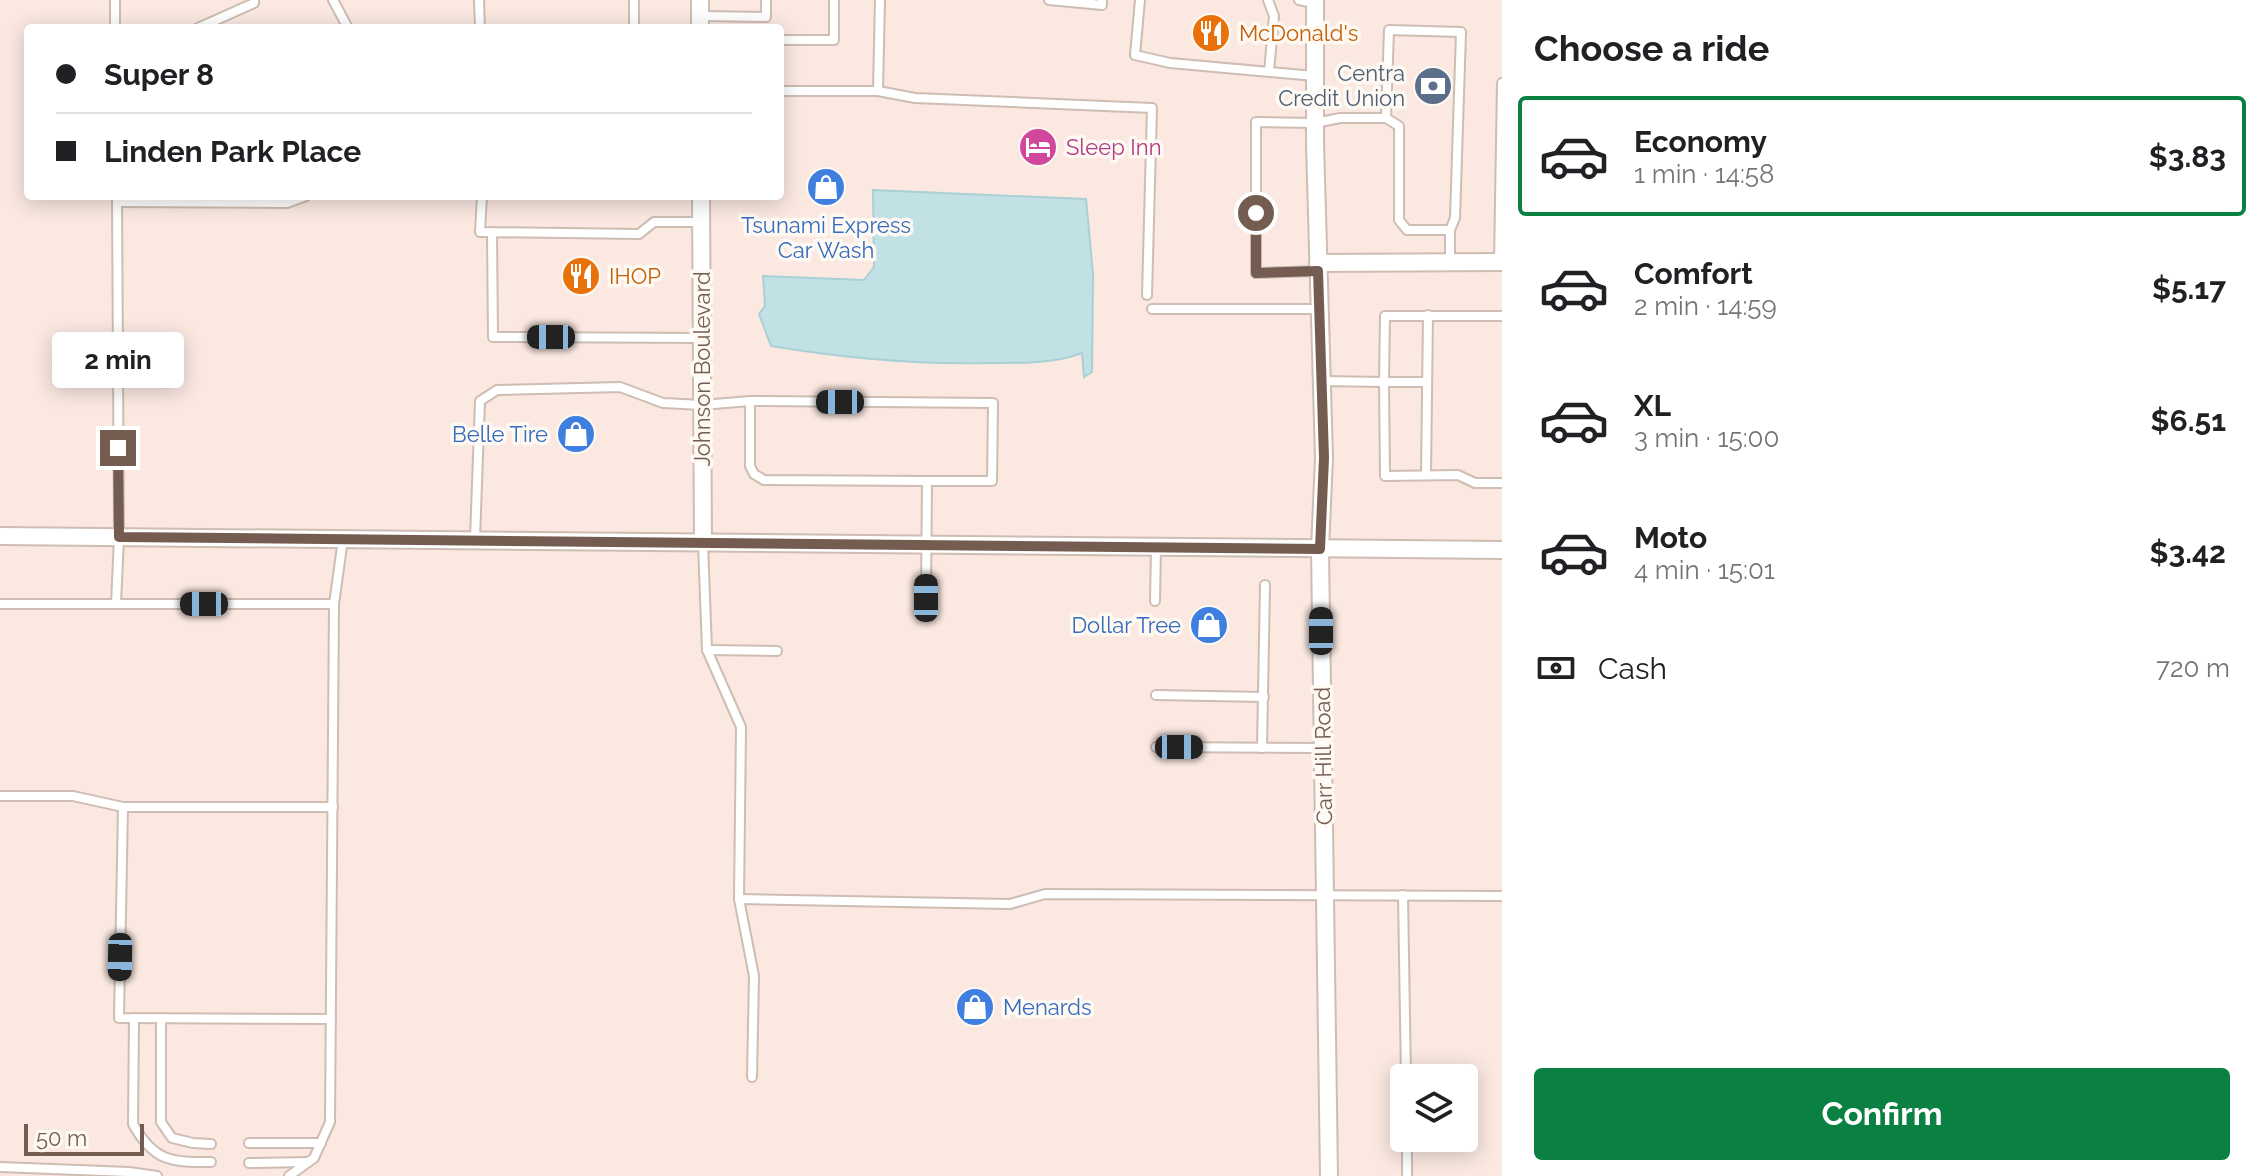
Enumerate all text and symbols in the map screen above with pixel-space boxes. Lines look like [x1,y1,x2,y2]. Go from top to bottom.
restaurant icon: McDonald's [1190,12,1232,54]
place label: McDonald's [1239,20,1358,46]
text: Choose a ride [1534,27,1769,69]
text: Super 8 [104,57,214,92]
place label: Centra Credit Union [1278,60,1405,111]
bank icon: Centra Credit Union [1412,65,1454,107]
icon: car [1538,120,1610,192]
text: Economy [1634,124,1767,159]
hotel icon: Sleep Inn [1017,126,1059,168]
text: Linden Park Place [104,134,361,169]
place label: Sleep Inn [1066,134,1161,160]
text: $3.83 [2149,139,2226,174]
text: 1 min · 14:58 [1634,159,1774,189]
shop icon: Tsunami Express Car Wash [805,166,847,208]
route start [1238,195,1274,231]
place label: Tsunami Express Car Wash [741,212,911,263]
icon: car [1538,252,1610,324]
restaurant icon: IHOP [560,255,602,297]
text: Comfort [1634,256,1753,291]
place label: IHOP [609,263,661,289]
street label: Johnson Boulevard [689,271,715,467]
text: $5.17 [2152,271,2226,306]
text: 2 min · 14:59 [1634,291,1777,321]
car [527,325,575,349]
callout: 2 min [52,332,184,388]
text: 2 min [84,345,152,375]
icon: car [1538,384,1610,456]
text: XL [1634,388,1671,423]
car [816,390,864,414]
text: $6.51 [2151,403,2226,438]
shop icon: Belle Tire [555,413,597,455]
place label: Belle Tire [452,421,548,447]
text: 3 min · 15:00 [1634,423,1779,453]
route end [100,430,136,466]
icon: car [1538,516,1610,588]
text: Moto [1634,520,1707,555]
text: $3.42 [2150,535,2226,570]
text: 4 min · 15:01 [1634,555,1775,585]
car [914,574,938,622]
car [180,592,228,616]
shop icon: Dollar Tree [1188,604,1230,646]
car [1309,607,1333,655]
place label: Dollar Tree [1071,612,1181,638]
icon: cash [1534,646,1578,690]
text: Cash [1598,651,1667,686]
text: 720 m [2156,653,2230,683]
street label: Carr Hill Road [1309,687,1337,825]
car [1155,735,1203,759]
car [108,933,132,981]
shop icon: Menards [954,986,996,1028]
place label: Menards [1003,994,1092,1020]
map controls [1390,1064,1478,1152]
button: layers [1390,1064,1478,1152]
button: Confirm [1534,1068,2230,1160]
scale bar [24,1120,144,1156]
text: 50 m [36,1125,87,1151]

